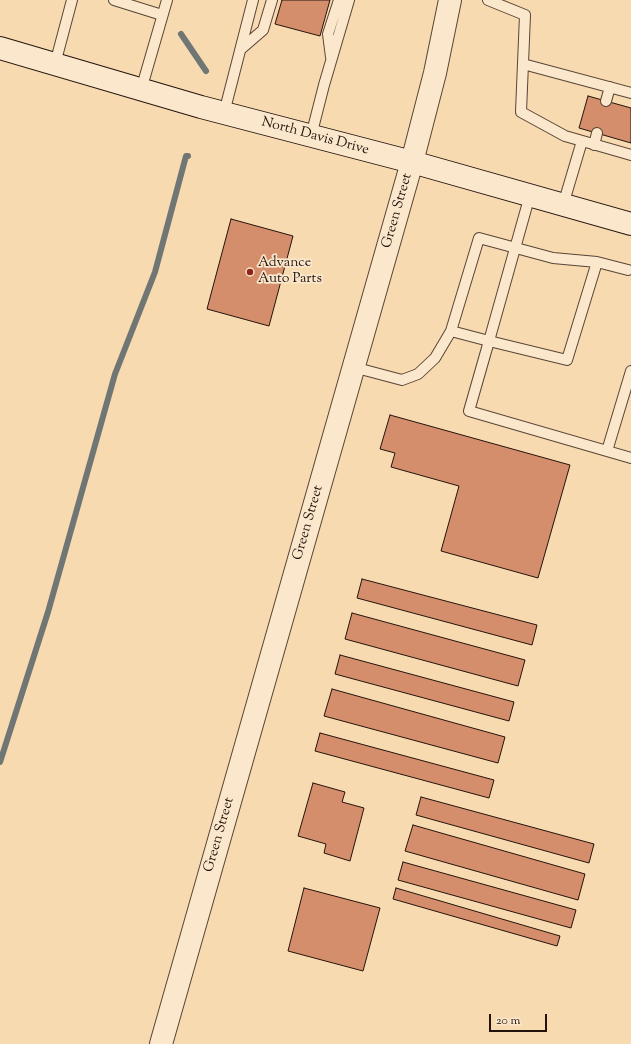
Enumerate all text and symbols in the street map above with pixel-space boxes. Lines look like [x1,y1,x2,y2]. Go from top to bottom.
street label: North Davis Drive [259,115,371,159]
street label: Green Street [379,172,417,250]
place label: Advance Auto Parts [258,256,322,288]
marker: Advance Auto Parts [245,267,255,277]
street label: Green Street [290,484,328,562]
street label: Green Street [201,796,239,874]
scale bar [491,1006,549,1032]
text: 20 m [496,1012,520,1030]

